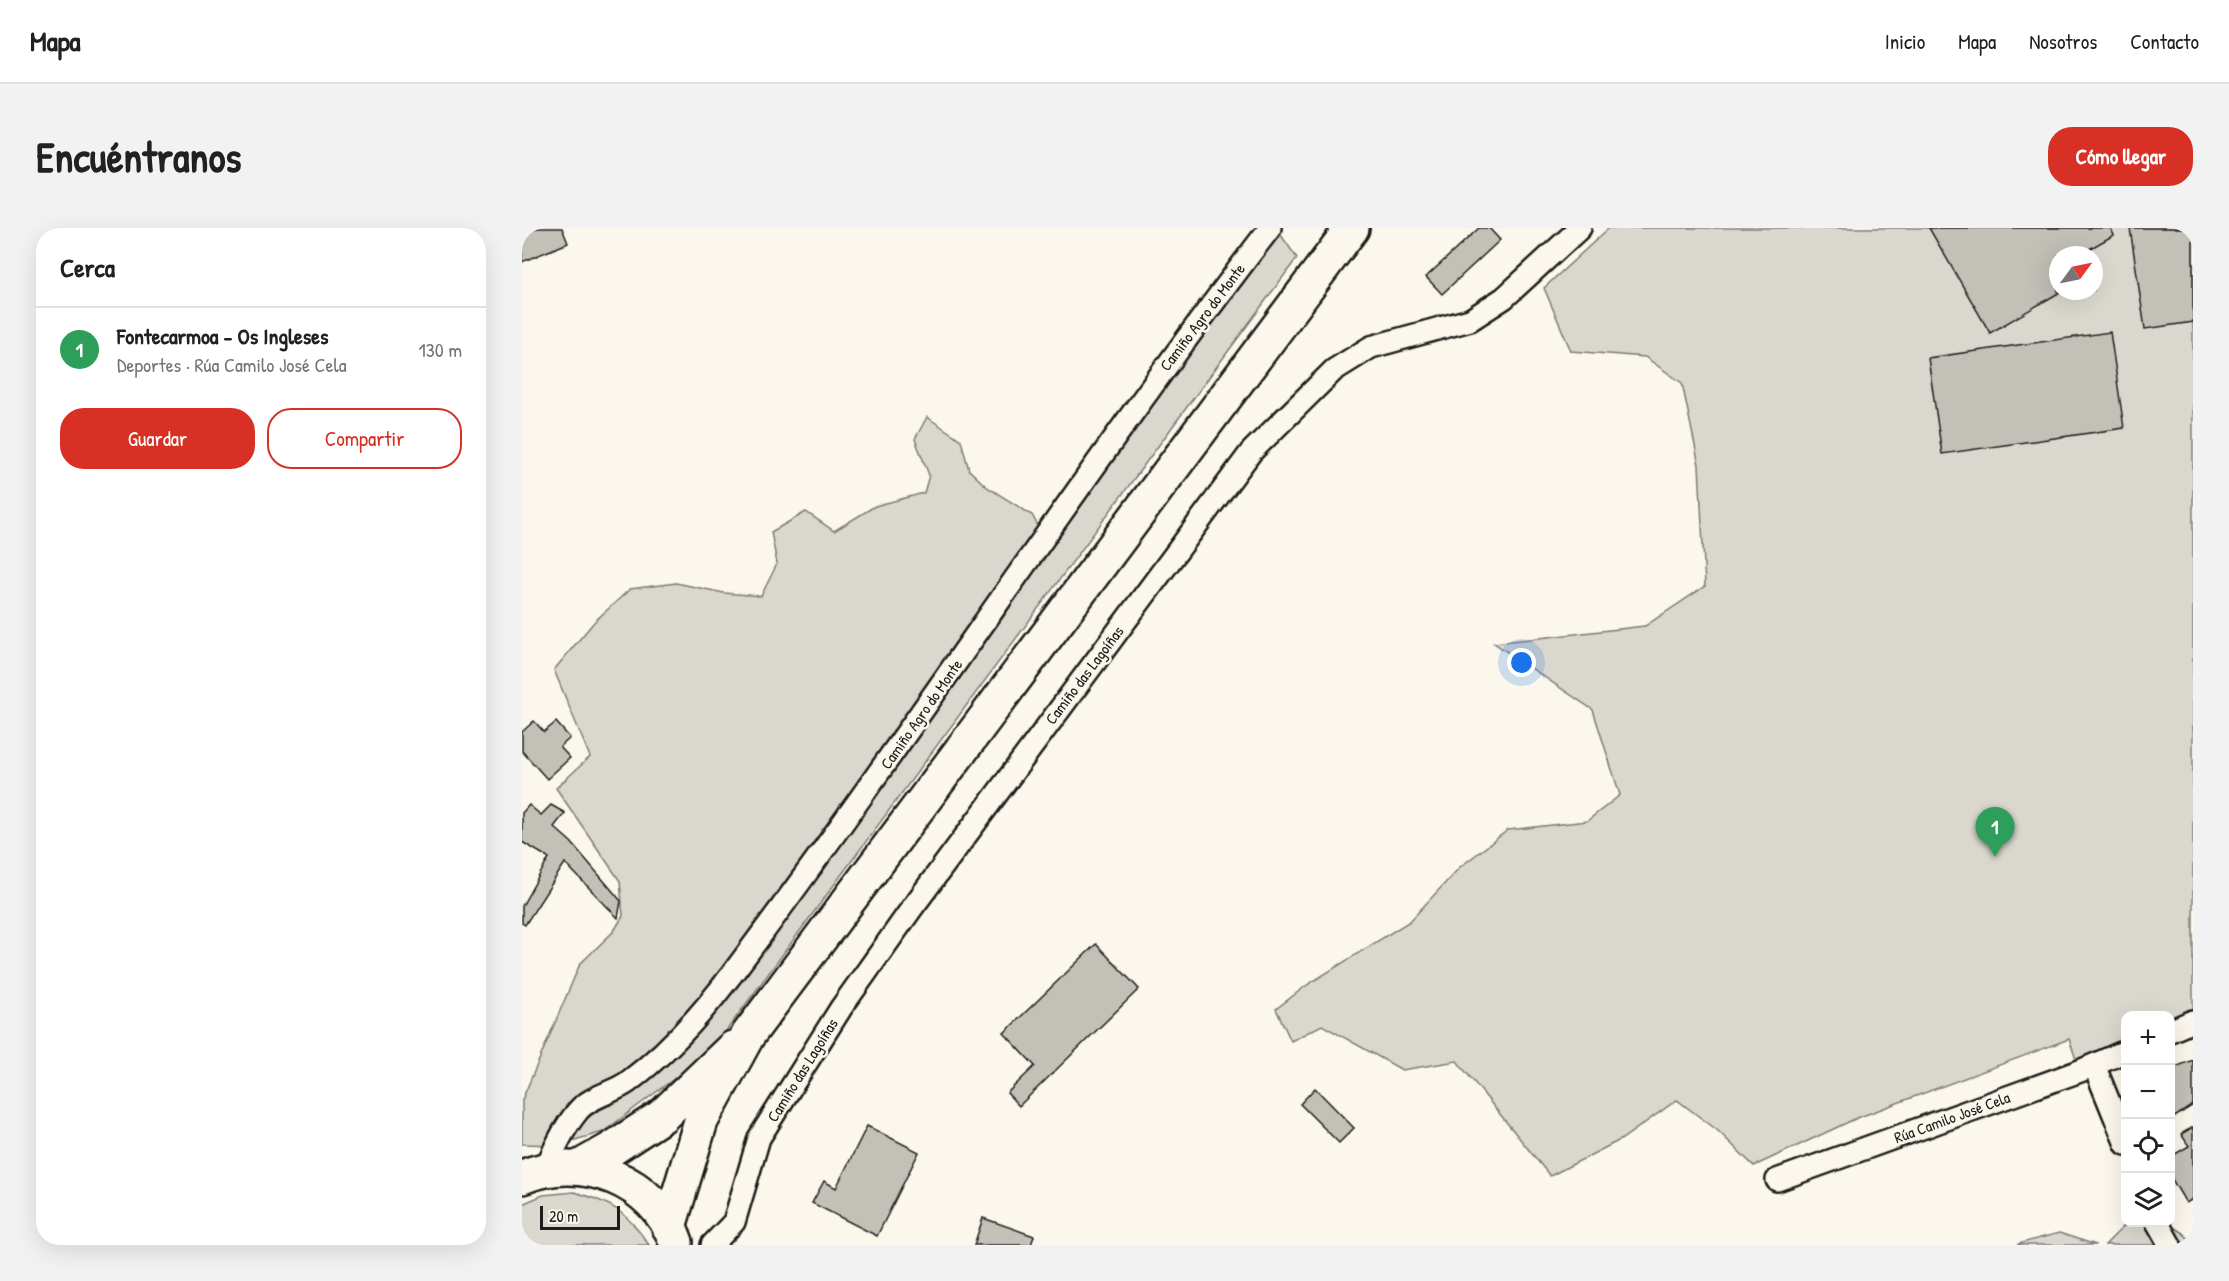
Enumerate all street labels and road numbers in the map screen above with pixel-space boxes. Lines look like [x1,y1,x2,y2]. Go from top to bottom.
street label: Camiño Agro do Monte [1154,258,1250,375]
street label: Camiño das Lagoíñas [1040,621,1128,729]
street label: Camiño Agro do Monte [875,654,968,773]
street label: Camiño das Lagoíñas [761,1014,843,1126]
street label: Rúa Camilo José Cela [1891,1086,2013,1148]

